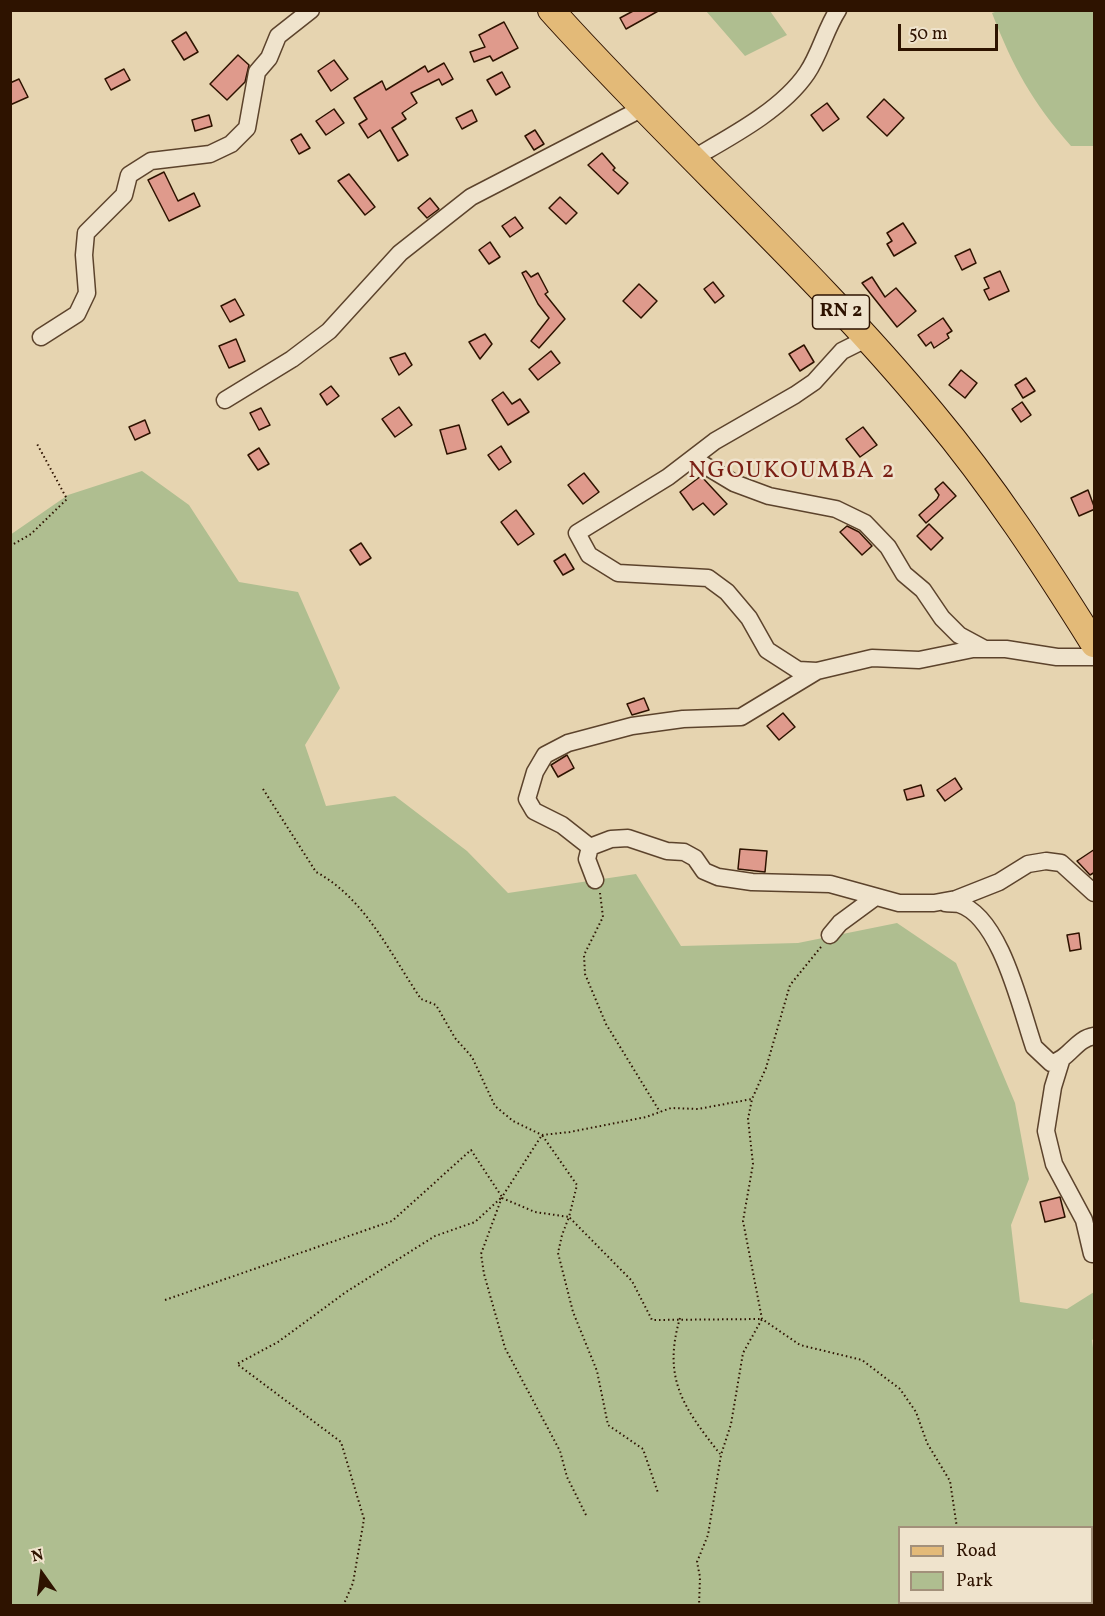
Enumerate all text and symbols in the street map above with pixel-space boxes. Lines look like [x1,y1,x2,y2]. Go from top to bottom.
scale bar [901,12,1002,50]
text: 50 m [909,22,948,47]
road number: RN 2 [812,295,870,329]
district label: NGOUKOUMBA 2 [688,459,896,487]
legend [898,1526,1093,1604]
text: Road [956,1539,997,1564]
north arrow [12,1544,72,1604]
text: N [29,1544,46,1569]
text: Park [956,1569,993,1594]

